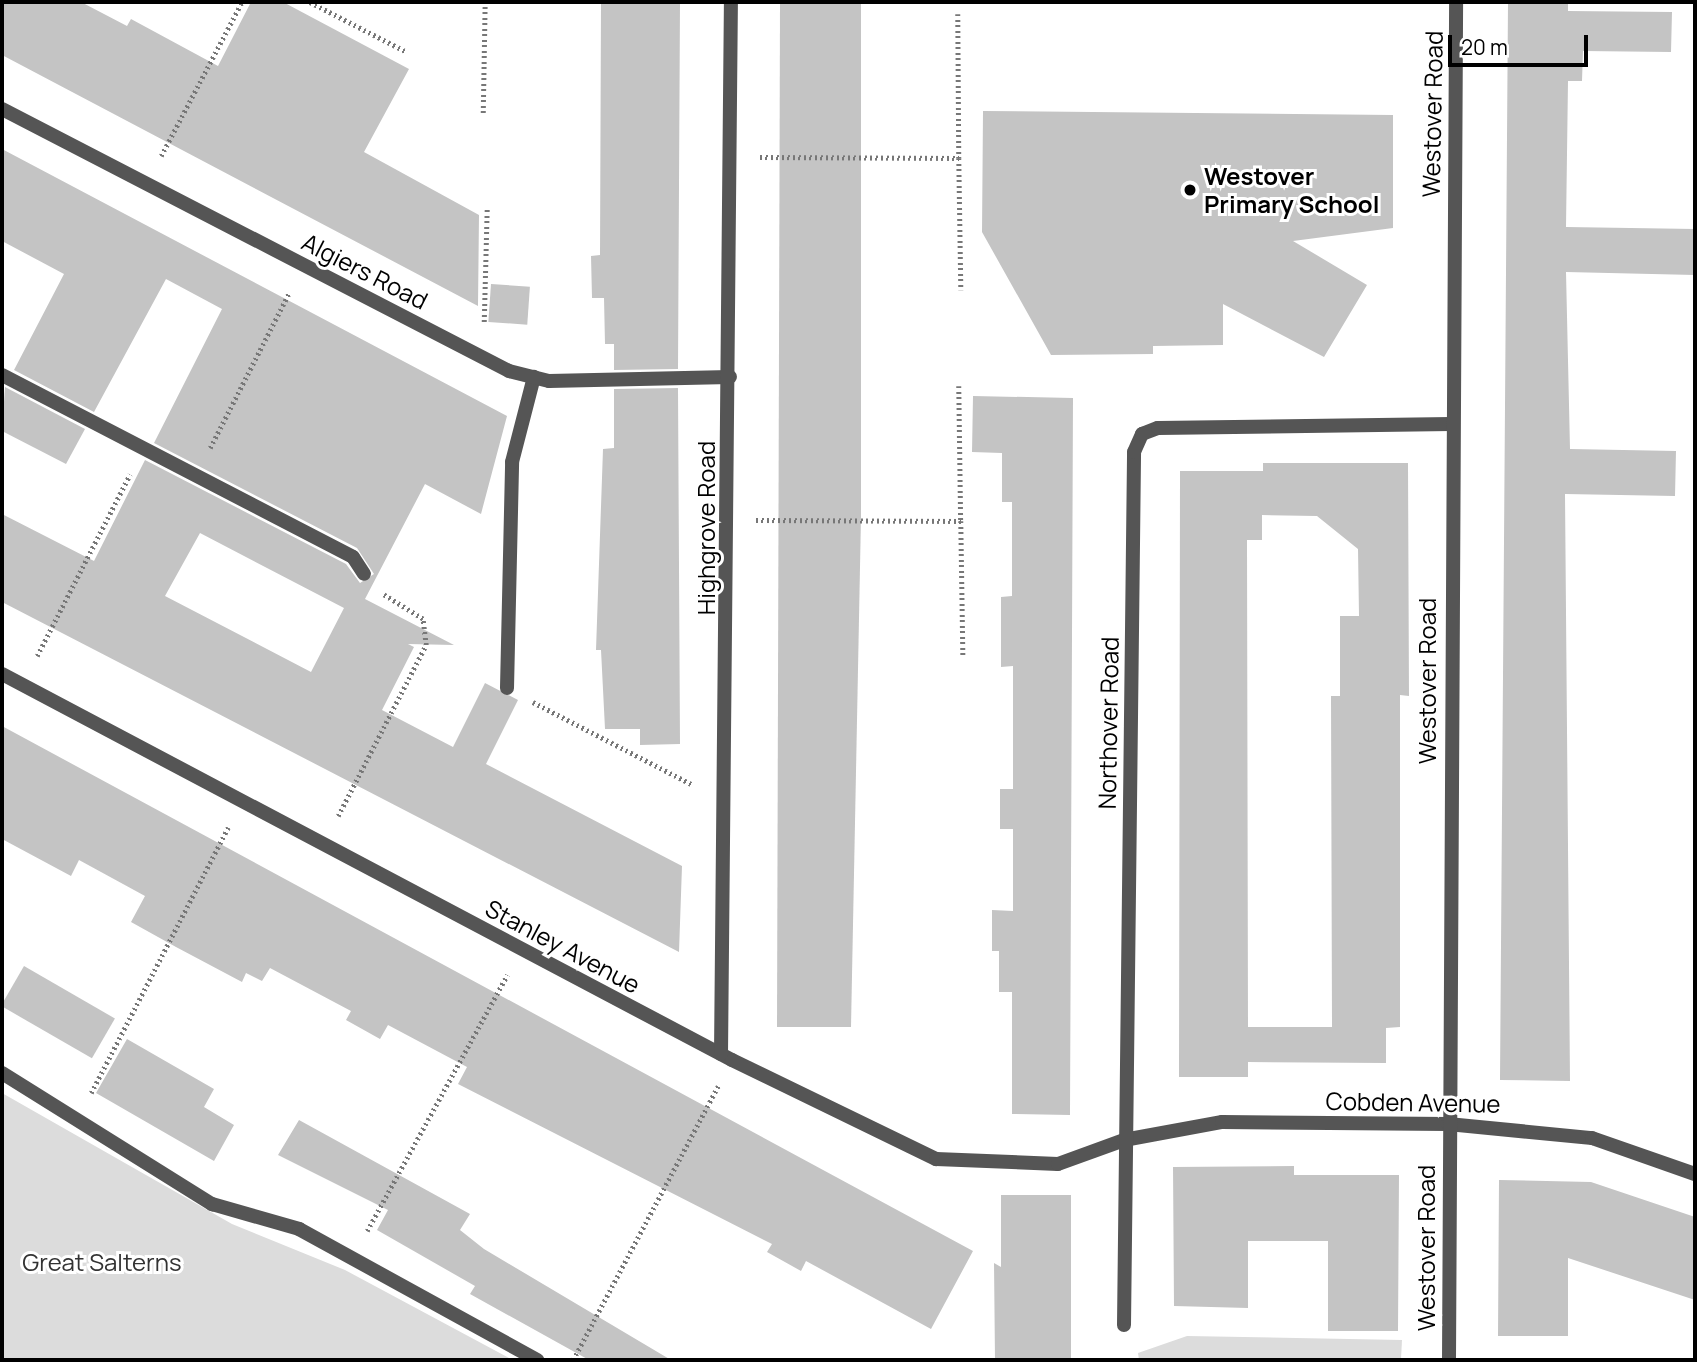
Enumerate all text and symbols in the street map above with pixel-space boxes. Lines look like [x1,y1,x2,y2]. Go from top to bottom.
scale bar [1452,21,1592,65]
street label: Westover Road [1416,30,1448,198]
text: 20 m [1461,33,1508,61]
place label: Westover Primary School [1204,162,1379,218]
marker: Westover Primary School [1182,182,1198,198]
street label: Algiers Road [297,227,433,315]
street label: Highgrove Road [692,441,720,615]
street label: Westover Road [1413,598,1441,764]
street label: Northover Road [1092,636,1124,810]
street label: Stanley Avenue [481,893,645,999]
street label: Cobden Avenue [1325,1086,1501,1118]
street label: Westover Road [1412,1165,1440,1331]
park label: Great Salterns [22,1248,182,1276]

